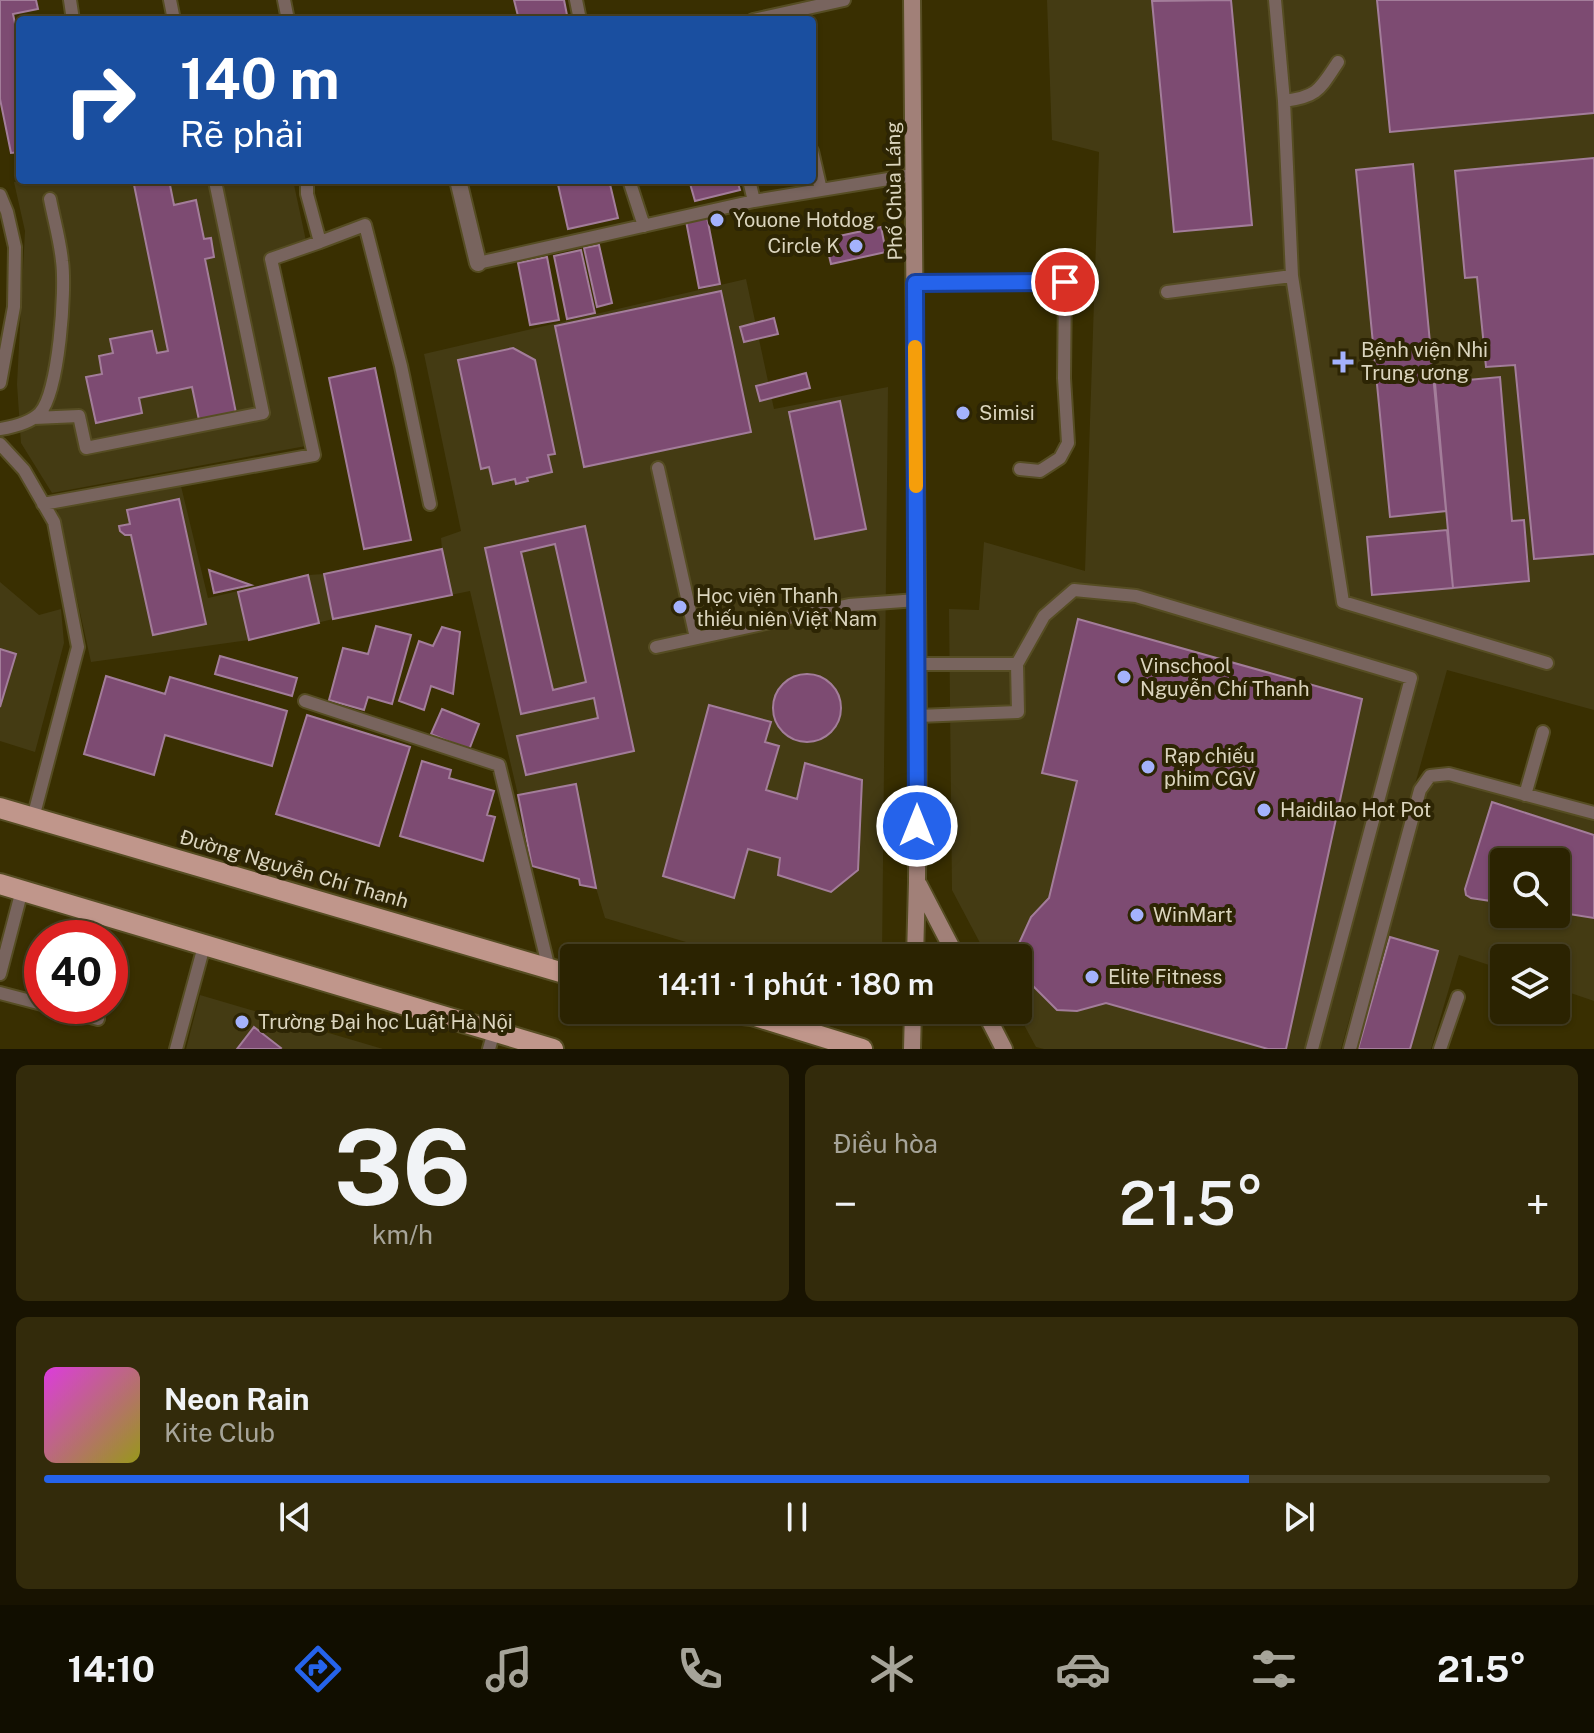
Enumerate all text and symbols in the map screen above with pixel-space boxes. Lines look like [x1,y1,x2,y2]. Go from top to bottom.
text: 140 m [180,46,340,112]
icon: right [48,48,152,152]
text: Rẽ phải [180,113,304,155]
street label: Phố Chùa Láng [881,121,907,261]
place label: Youone Hotdog [733,208,875,232]
marker: Youone Hotdog [708,211,726,229]
place label: Circle K [767,234,840,258]
marker: Circle K [847,237,865,255]
pin [1031,248,1099,316]
icon: arrive [1043,260,1087,304]
place label: Bệnh viện Nhi Trung ương [1361,338,1488,385]
marker: Bệnh viện Nhi Trung ương [1332,351,1354,373]
place label: Simisi [979,401,1035,425]
marker: Simisi [954,404,972,422]
place label: Học viện Thanh thiếu niên Việt Nam [696,584,877,631]
marker: Học viện Thanh thiếu niên Việt Nam [671,598,689,616]
place label: Vinschool Nguyễn Chí Thanh [1140,654,1309,701]
marker: Vinschool Nguyễn Chí Thanh [1115,668,1133,686]
place label: Rạp chiếu phim CGV [1164,744,1256,791]
marker: Rạp chiếu phim CGV [1139,758,1157,776]
position arrow [875,784,959,868]
place label: Haidilao Hot Pot [1280,798,1431,822]
marker: Haidilao Hot Pot [1255,801,1273,819]
street label: Đường Nguyễn Chí Thanh [177,825,411,913]
map controls [1490,848,1570,1024]
button: search [1490,848,1570,928]
place label: WinMart [1153,903,1233,927]
marker: WinMart [1128,906,1146,924]
speed limit sign: 40 [24,920,128,1024]
button: layers [1490,944,1570,1024]
place label: Elite Fitness [1108,965,1222,989]
text: 14:11 · 1 phút · 180 m [658,966,934,1002]
marker: Elite Fitness [1083,968,1101,986]
place label: Trường Đại học Luật Hà Nội [258,1010,513,1034]
marker: Trường Đại học Luật Hà Nội [233,1013,251,1031]
text: 36 [334,1106,471,1228]
text: Điều hòa [833,1128,938,1159]
text: 21.5° [1119,1168,1264,1239]
text: − [833,1178,857,1230]
text: + [1526,1178,1550,1230]
text: km/h [372,1219,433,1250]
text: Neon Rain [164,1381,310,1417]
text: Kite Club [164,1417,275,1448]
icon: previous [273,1495,317,1539]
icon: pause [775,1495,819,1539]
icon: next [1277,1495,1321,1539]
icon: directions [290,1641,346,1697]
icon: music [481,1641,537,1697]
icon: phone [672,1641,728,1697]
icon: climate [864,1641,920,1697]
icon: car [1055,1641,1111,1697]
icon: filters [1246,1641,1302,1697]
text: 14:10 [68,1648,155,1690]
text: 21.5° [1437,1648,1526,1690]

